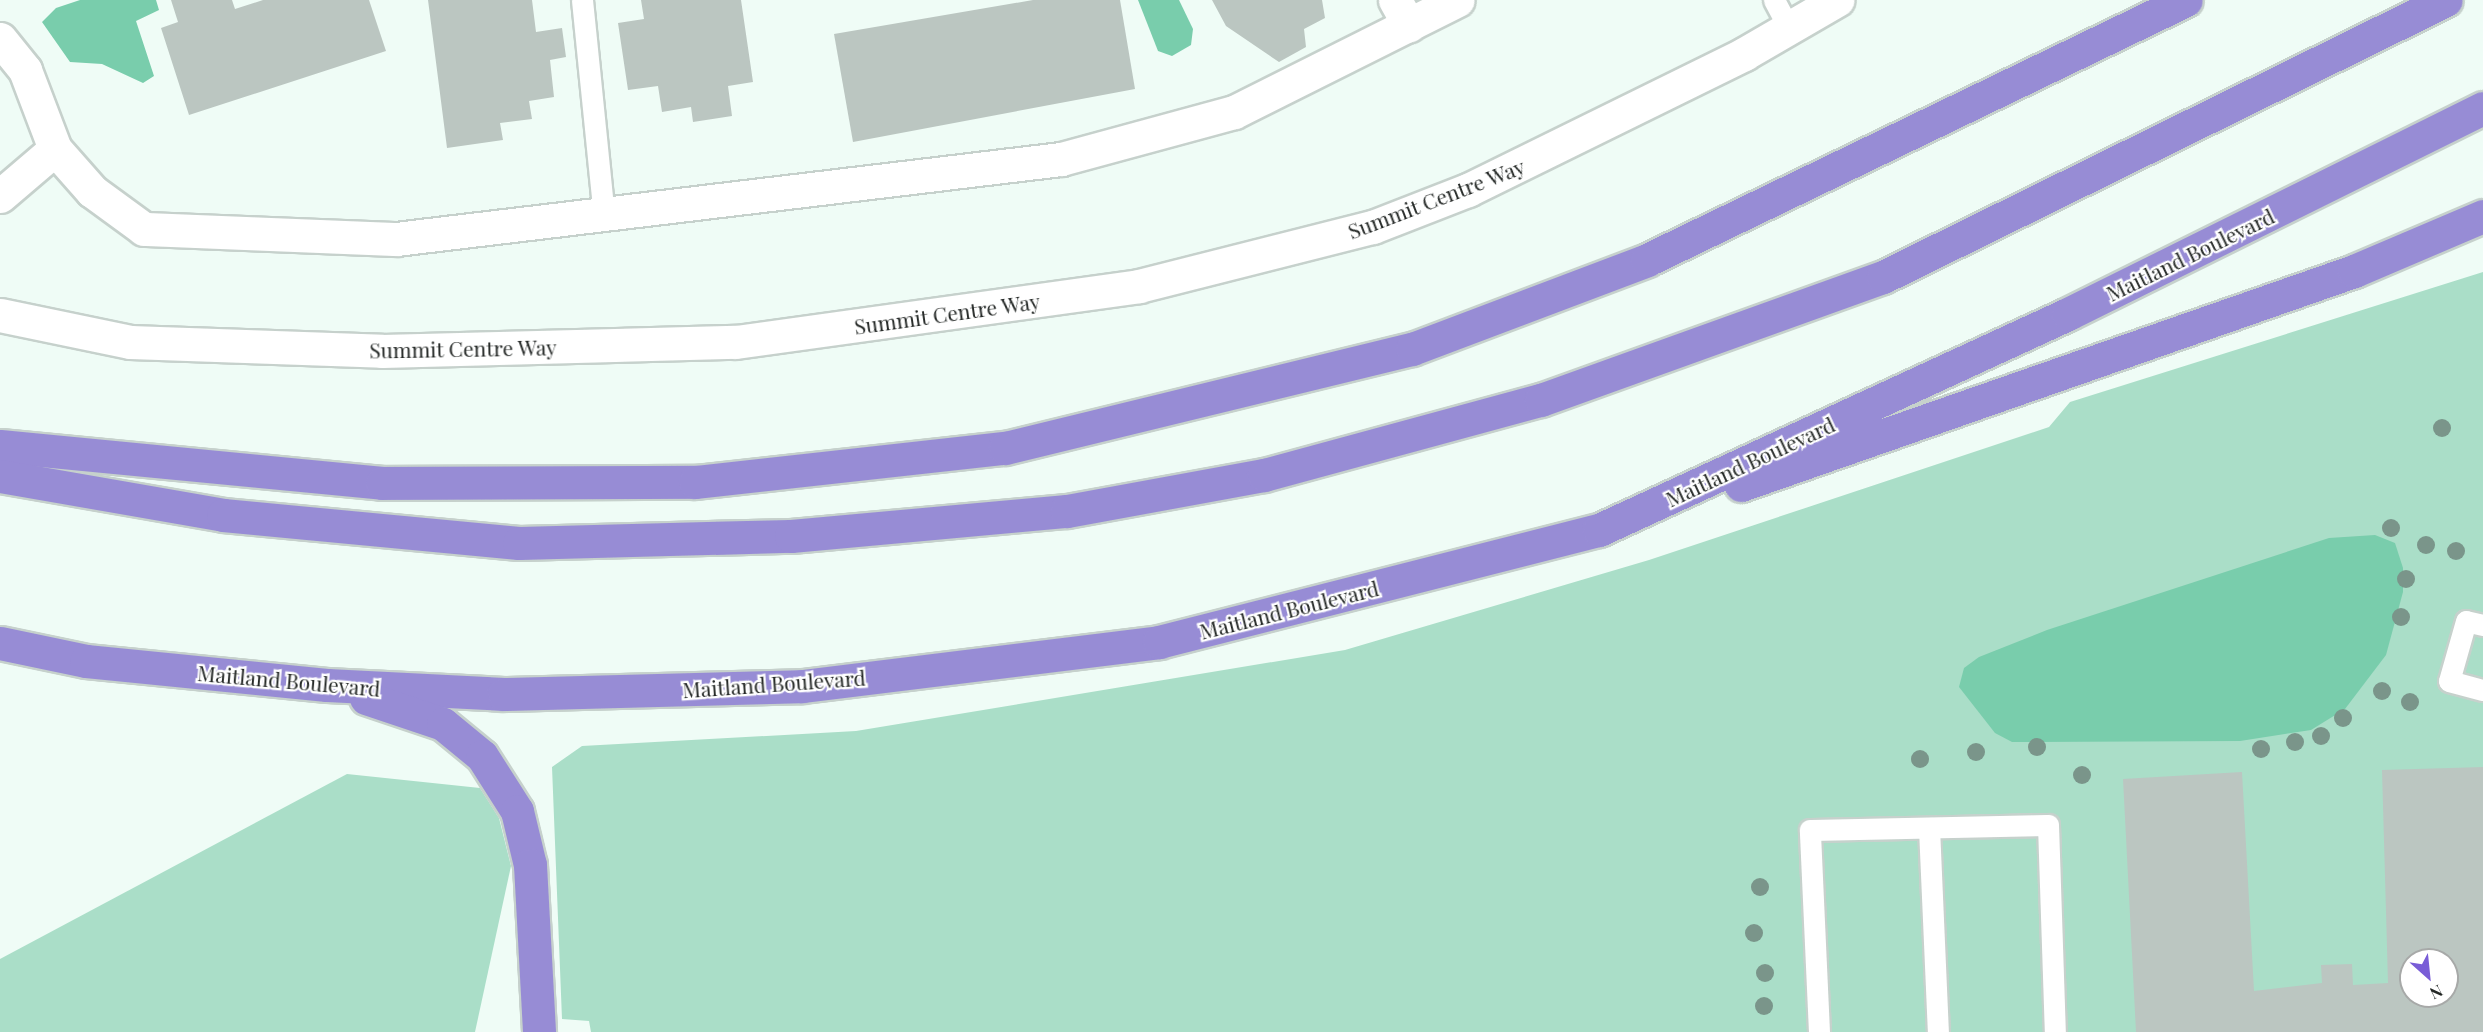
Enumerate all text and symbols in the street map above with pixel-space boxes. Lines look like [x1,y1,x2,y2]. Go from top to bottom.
street label: Summit Centre Way [1344,152,1528,244]
street label: Maitland Boulevard [2102,202,2278,306]
street label: Summit Centre Way [852,287,1042,339]
street label: Summit Centre Way [369,334,557,362]
street label: Maitland Boulevard [1662,411,1838,511]
street label: Maitland Boulevard [1197,575,1381,643]
street label: Maitland Boulevard [196,659,382,701]
street label: Maitland Boulevard [682,664,866,702]
north arrow [2399,948,2459,1008]
text: N [2427,981,2446,1005]

